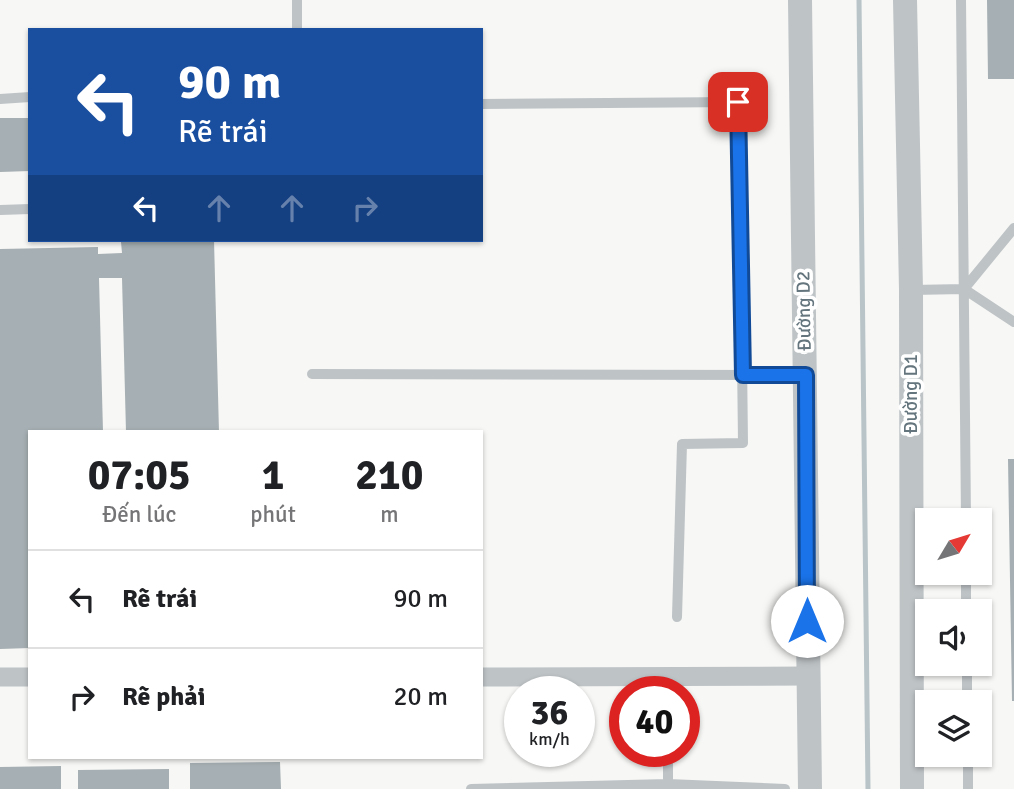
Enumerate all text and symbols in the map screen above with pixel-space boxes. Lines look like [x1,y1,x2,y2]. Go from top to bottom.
text: 90 m [178,52,281,112]
icon: left [63,56,154,147]
pin [708,72,768,132]
icon: arrive [719,83,757,121]
text: Rẽ trái [178,112,268,151]
icon: left [127,189,165,227]
icon: ahead [200,189,238,227]
icon: ahead [273,189,311,227]
icon: right [346,189,384,227]
street label: Đường D2 [791,271,817,351]
street label: Đường D1 [899,354,923,434]
text: 07:05 [88,450,191,501]
text: 1 [262,450,284,501]
text: 210 [355,450,423,501]
text: Đến lúc [102,500,176,529]
text: phút [250,500,296,529]
text: m [380,500,399,529]
north arrow [915,508,992,584]
map controls [915,508,992,767]
icon: left [63,580,101,618]
text: Rẽ trái [122,583,197,615]
text: 90 m [393,583,448,615]
position arrow [770,584,844,658]
button: sound [915,599,992,676]
speed limit sign: 40 [609,676,700,767]
icon: right [63,678,101,716]
text: Rẽ phải [122,681,206,713]
text: 20 m [393,681,448,713]
button: layers [915,690,992,767]
text: 36 [531,691,568,734]
text: km/h [529,728,570,750]

